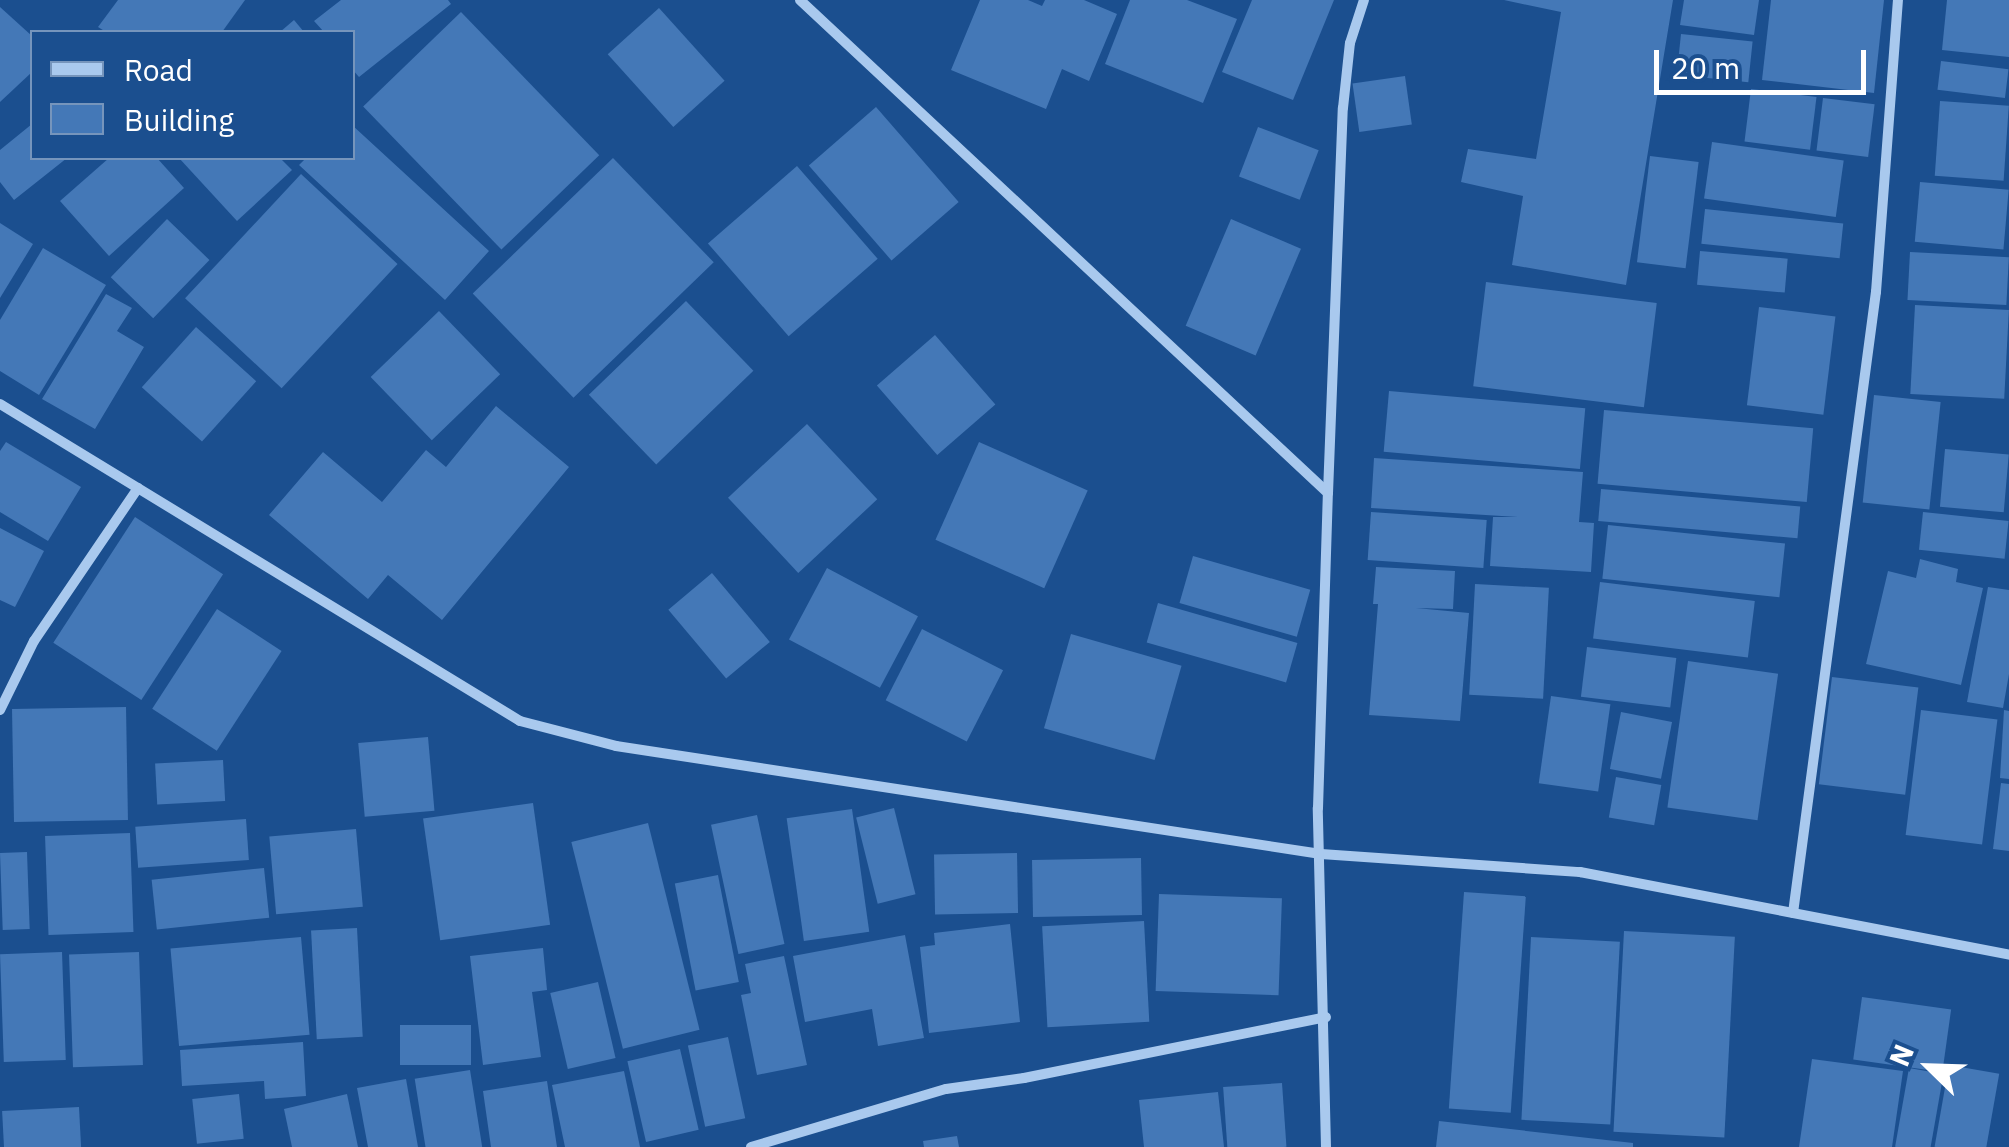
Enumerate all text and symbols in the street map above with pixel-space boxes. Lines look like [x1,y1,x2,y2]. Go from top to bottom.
legend [30,30,355,160]
scale bar [1659,30,1872,92]
text: 20 m [1671,48,1740,87]
text: Road [124,50,193,89]
text: Building [124,100,234,139]
north arrow [1879,1017,1979,1117]
text: N [1880,1039,1922,1072]

